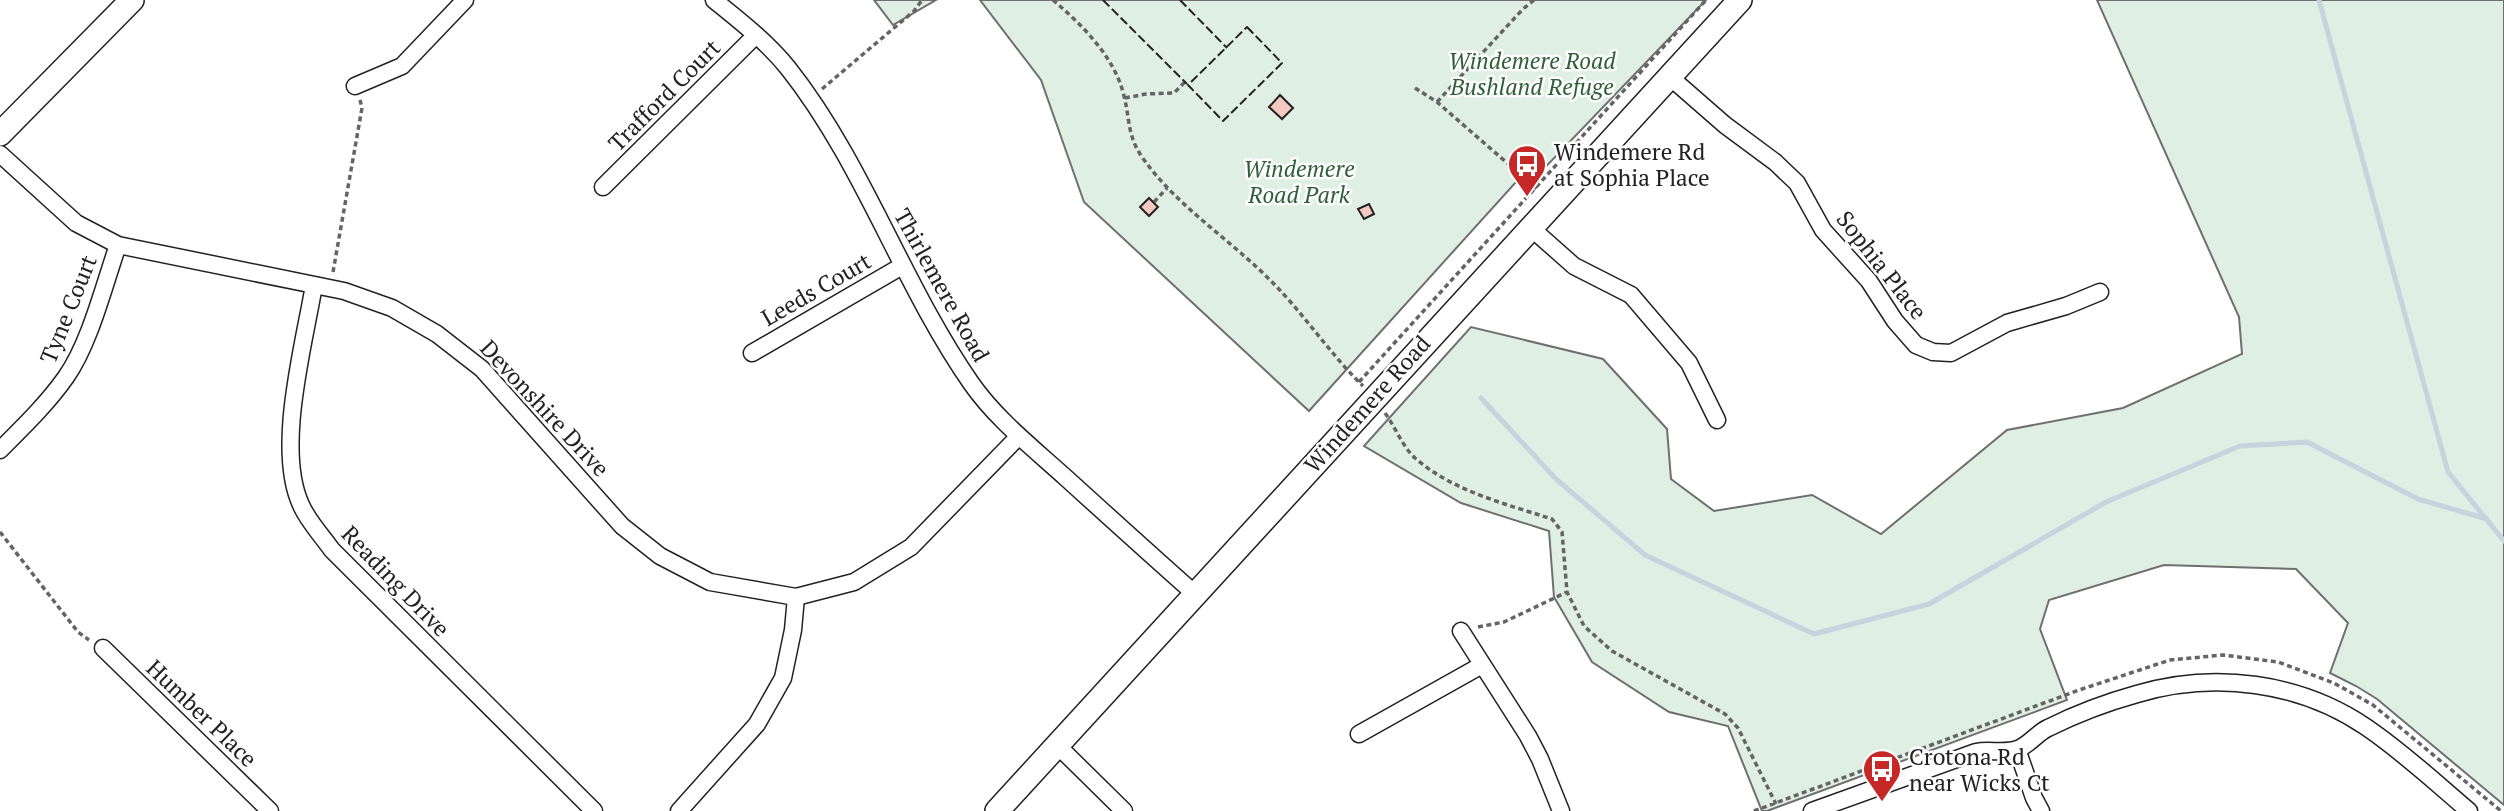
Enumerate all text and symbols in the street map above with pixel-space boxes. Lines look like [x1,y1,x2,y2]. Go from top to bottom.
street label: Trafford Court [601,32,727,158]
park label: Windemere Road Bushland Refuge [1448,45,1616,102]
place label: Windemere Rd at Sophia Place [1554,136,1710,193]
bus stop icon: Windemere Rd at Sophia Place [1506,143,1548,198]
park label: Windemere Road Park [1243,153,1355,210]
street label: Thirlemere Road [887,203,997,367]
street label: Sophia Place [1830,204,1934,326]
street label: Leeds Court [756,245,877,333]
street label: Tyne Court [32,250,104,368]
street label: Windemere Road [1297,328,1437,479]
street label: Devonshire Drive [474,333,616,483]
street label: Reading Drive [335,519,457,643]
street label: Humber Place [140,652,264,774]
place label: Crotona Rd near Wicks Ct [1909,741,2050,798]
bus stop icon: Crotona Rd near Wicks Ct [1861,748,1903,803]

